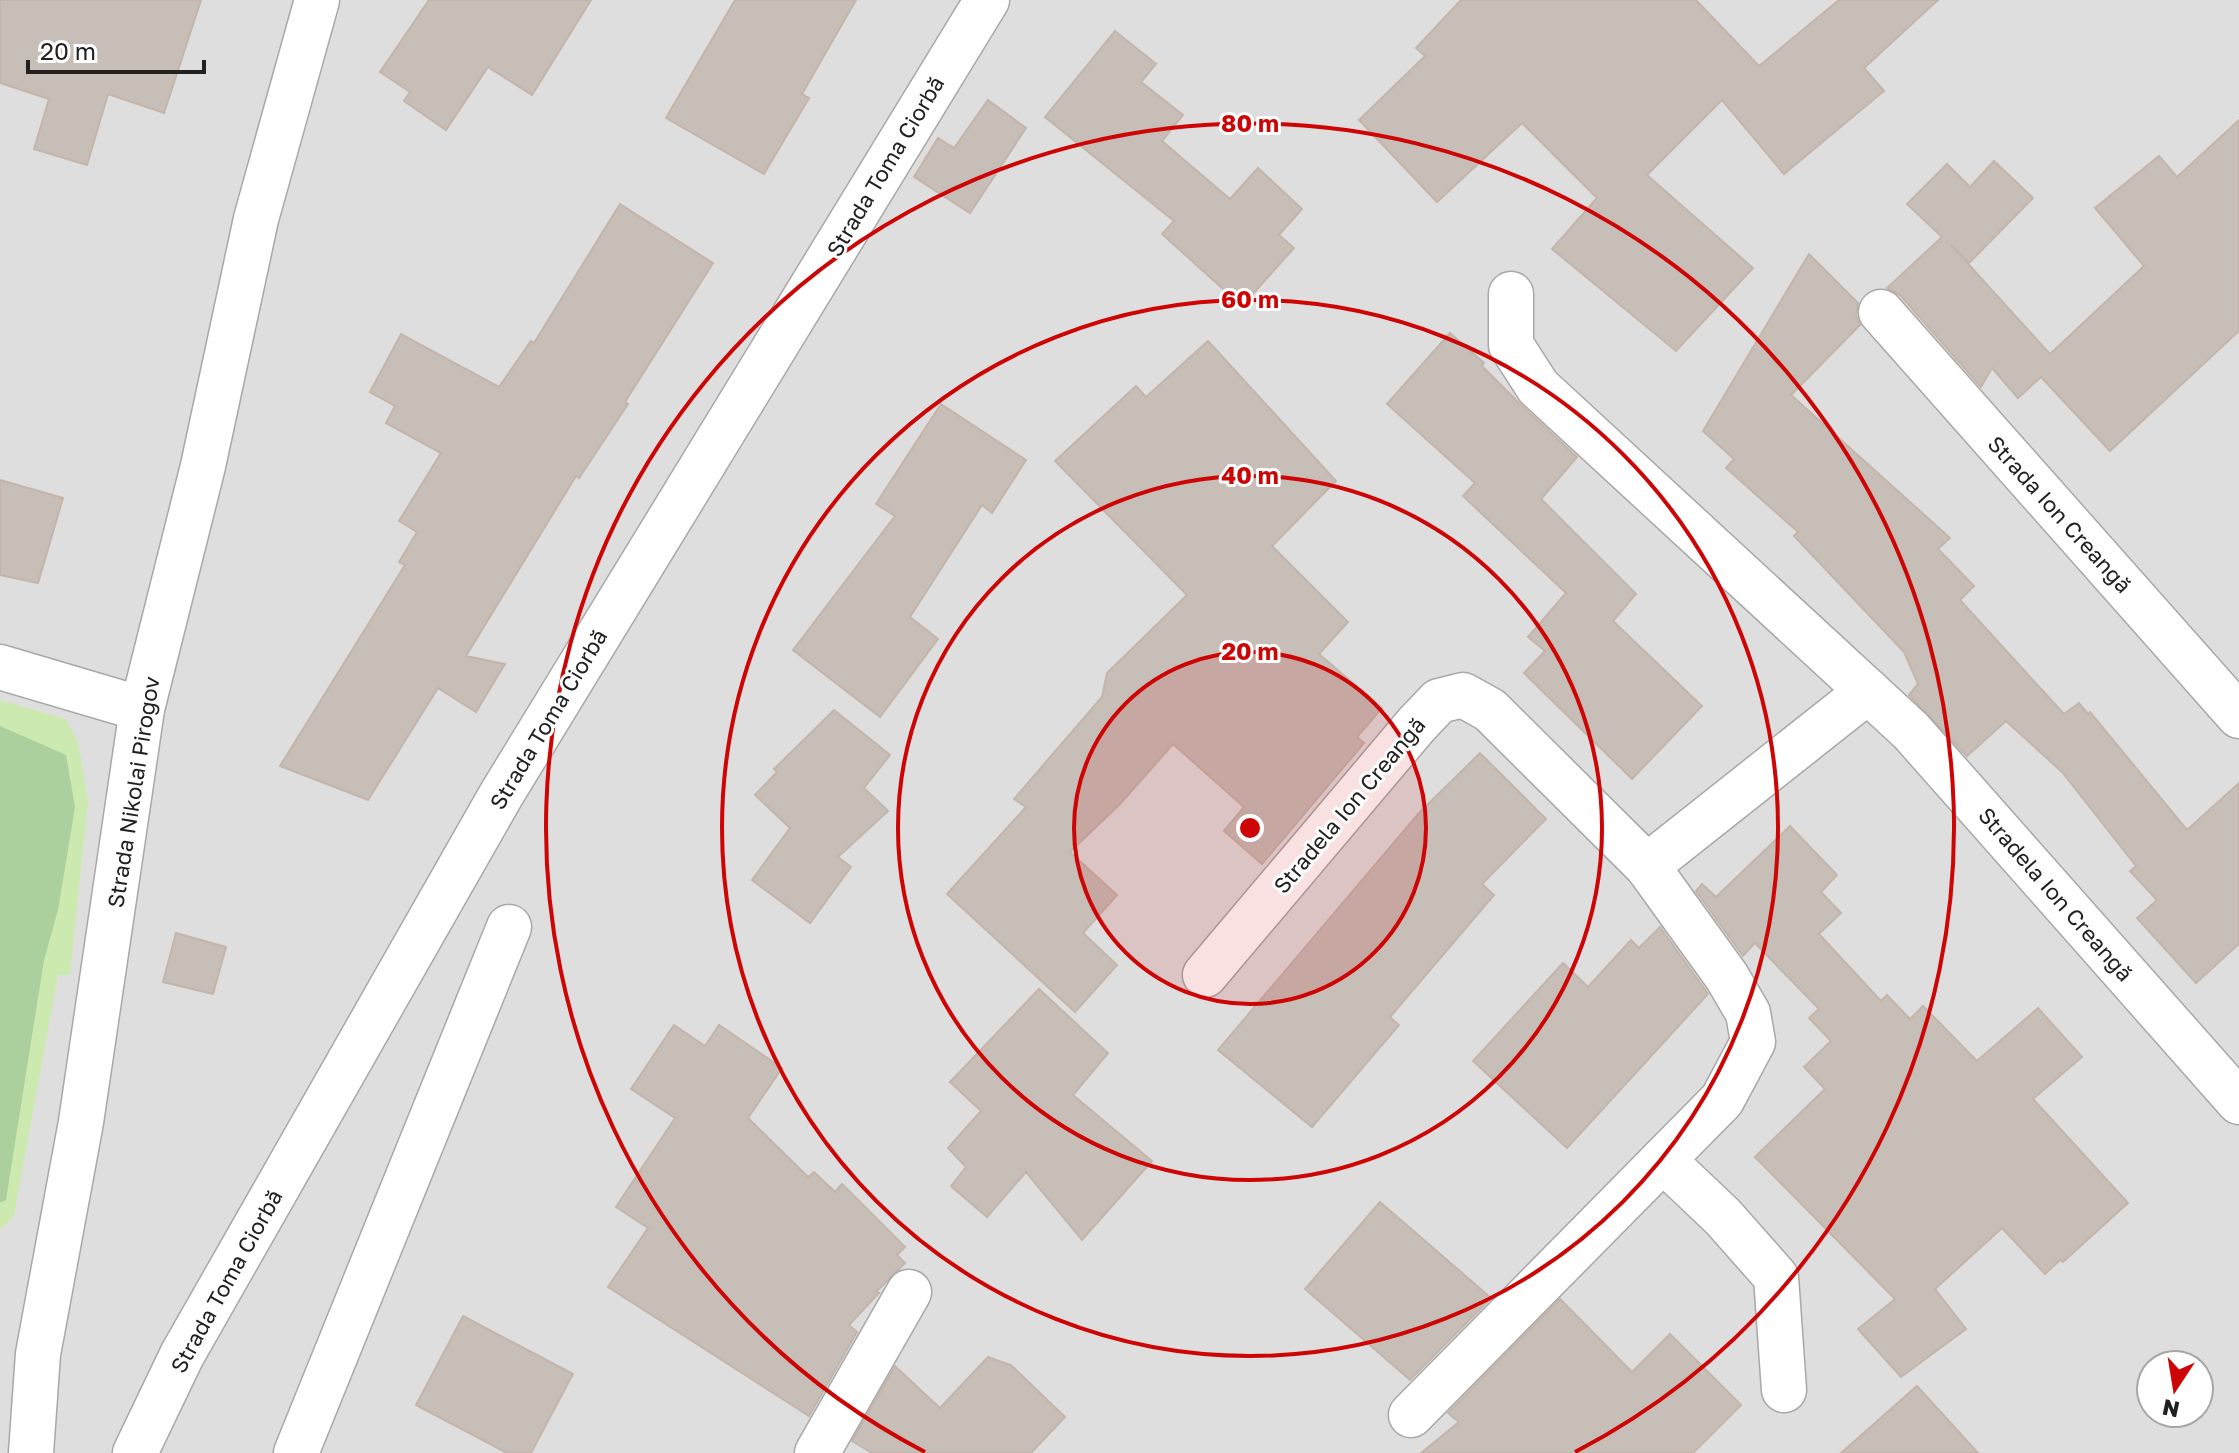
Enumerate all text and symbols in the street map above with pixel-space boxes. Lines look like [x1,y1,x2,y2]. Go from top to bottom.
scale bar [28,24,204,74]
text: 20 m [40,36,96,65]
street label: Strada Toma Ciorbă [820,71,950,261]
text: 80 m [1221,108,1279,137]
text: 60 m [1221,284,1279,313]
street label: Strada Ion Creangă [1982,430,2138,598]
text: 40 m [1221,460,1279,489]
street label: Strada Toma Ciorbă [483,624,613,814]
text: 20 m [1221,636,1279,665]
street label: Strada Nikolai Pirogov [101,674,165,910]
street label: Stradela Ion Creangă [1267,711,1431,899]
street label: Stradela Ion Creangă [1973,802,2139,986]
centre of rings [1236,814,1264,842]
street label: Strada Toma Ciorbă [164,1185,288,1377]
north arrow [2135,1349,2215,1429]
text: N [2160,1394,2182,1424]

